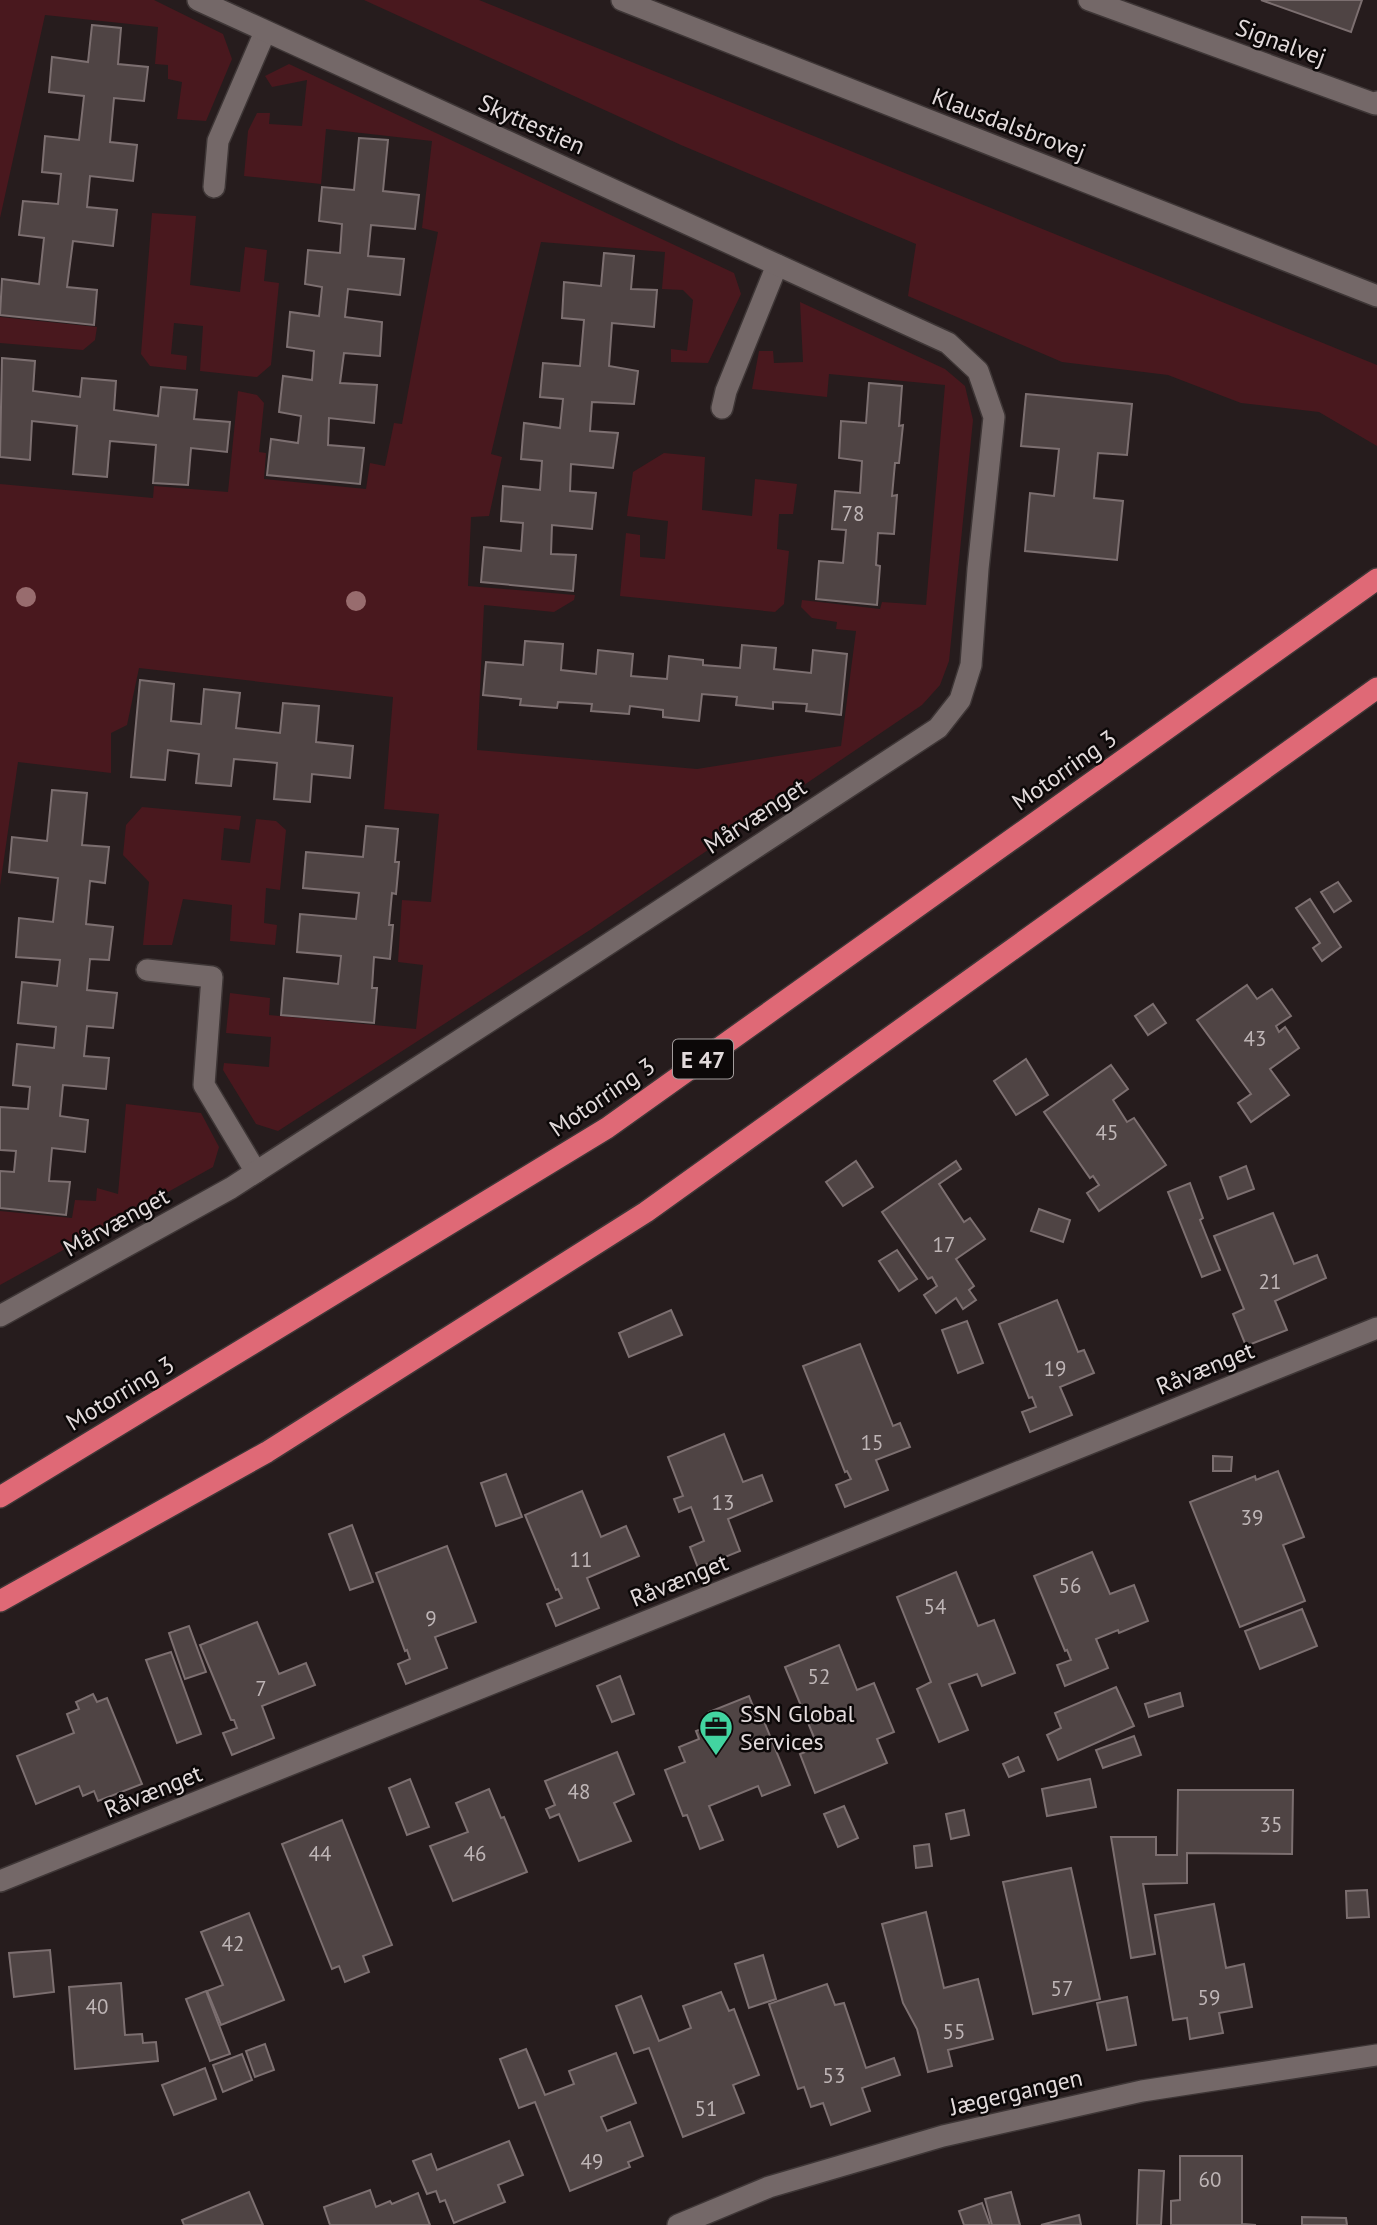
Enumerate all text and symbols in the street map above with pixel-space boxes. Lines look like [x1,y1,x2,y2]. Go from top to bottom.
street label: Signalvej [1232,11,1330,73]
street label: Klausdalsbrovej [928,80,1090,168]
street label: Skyttestien [474,87,590,161]
house number: 78 [842,500,864,527]
street label: Motorring 3 [1006,723,1122,817]
street label: Mårvænget [698,771,812,861]
house number: 43 [1244,1025,1266,1052]
road number: E 47 [673,1040,733,1078]
street label: Motorring 3 [543,1050,661,1144]
house number: 45 [1096,1119,1118,1146]
street label: Mårvænget [58,1180,174,1264]
house number: 17 [933,1231,955,1258]
house number: 21 [1259,1268,1281,1295]
street label: Råvænget [1151,1334,1259,1402]
street label: Motorring 3 [60,1349,180,1437]
house number: 19 [1044,1355,1066,1382]
house number: 15 [861,1429,883,1456]
house number: 13 [712,1489,734,1516]
house number: 39 [1241,1504,1263,1531]
house number: 11 [570,1546,592,1573]
street label: Råvænget [625,1546,733,1614]
house number: 56 [1059,1572,1081,1599]
house number: 54 [924,1593,946,1620]
house number: 9 [425,1605,437,1632]
house number: 52 [808,1663,830,1690]
house number: 7 [255,1675,267,1702]
place label: SSN Global Services [740,1698,854,1757]
office icon: SSN Global Services [697,1708,735,1757]
street label: Råvænget [99,1757,207,1825]
house number: 48 [568,1778,590,1805]
house number: 35 [1260,1811,1282,1838]
house number: 44 [309,1840,331,1867]
house number: 46 [464,1840,486,1867]
house number: 42 [222,1930,244,1957]
house number: 57 [1051,1975,1073,2002]
house number: 59 [1198,1984,1220,2011]
house number: 40 [86,1993,108,2020]
house number: 55 [943,2018,965,2045]
house number: 53 [823,2062,845,2089]
street label: Jægergangen [946,2062,1085,2123]
house number: 51 [695,2095,717,2122]
house number: 49 [581,2148,603,2175]
house number: 60 [1199,2166,1221,2193]

